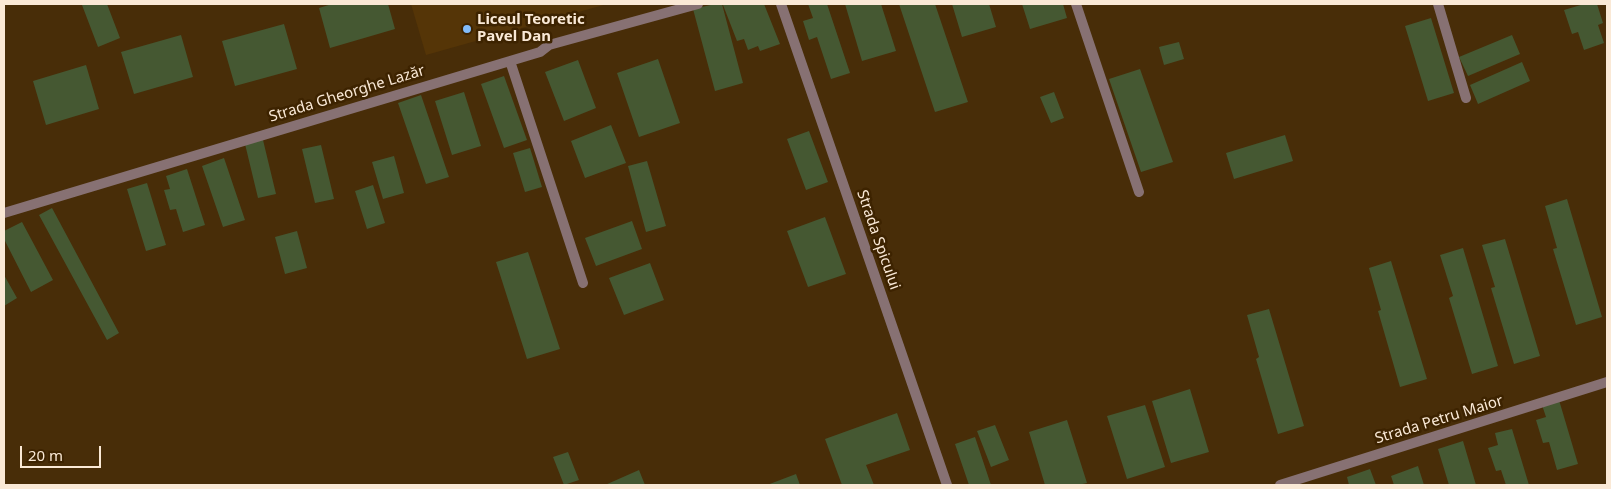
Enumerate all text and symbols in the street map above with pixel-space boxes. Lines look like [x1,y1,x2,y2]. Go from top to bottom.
place label: Liceul Teoretic Pavel Dan [477,11,585,46]
marker: Liceul Teoretic Pavel Dan [461,23,473,35]
street label: Strada Gheorghe Lazăr [267,62,427,126]
street label: Strada Spicului [853,188,903,292]
street label: Strada Petru Maior [1373,392,1505,448]
scale bar [22,436,104,468]
text: 20 m [28,445,63,465]

